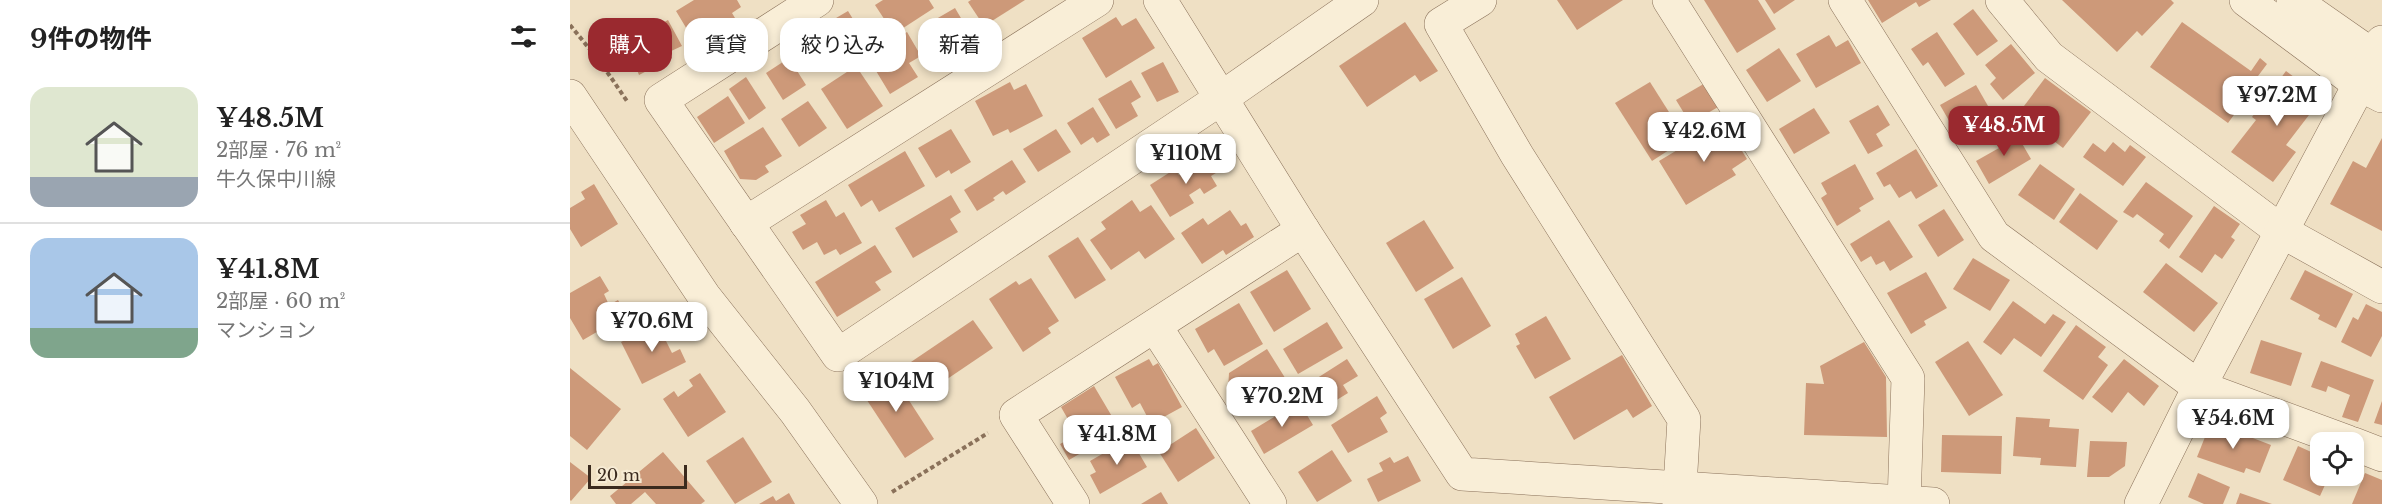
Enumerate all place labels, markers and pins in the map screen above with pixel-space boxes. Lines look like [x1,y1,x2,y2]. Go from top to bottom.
pin: ¥97.2M [2228,76,2326,127]
pin: ¥48.5M [1955,106,2053,157]
pin: ¥42.6M [1655,112,1753,163]
pin: ¥110M [1144,134,1228,185]
pin: ¥70.6M [603,302,701,353]
pin: ¥104M [854,362,938,413]
pin: ¥70.2M [1233,377,1331,428]
pin: ¥54.6M [2184,399,2282,450]
pin: ¥41.8M [1068,415,1166,466]

